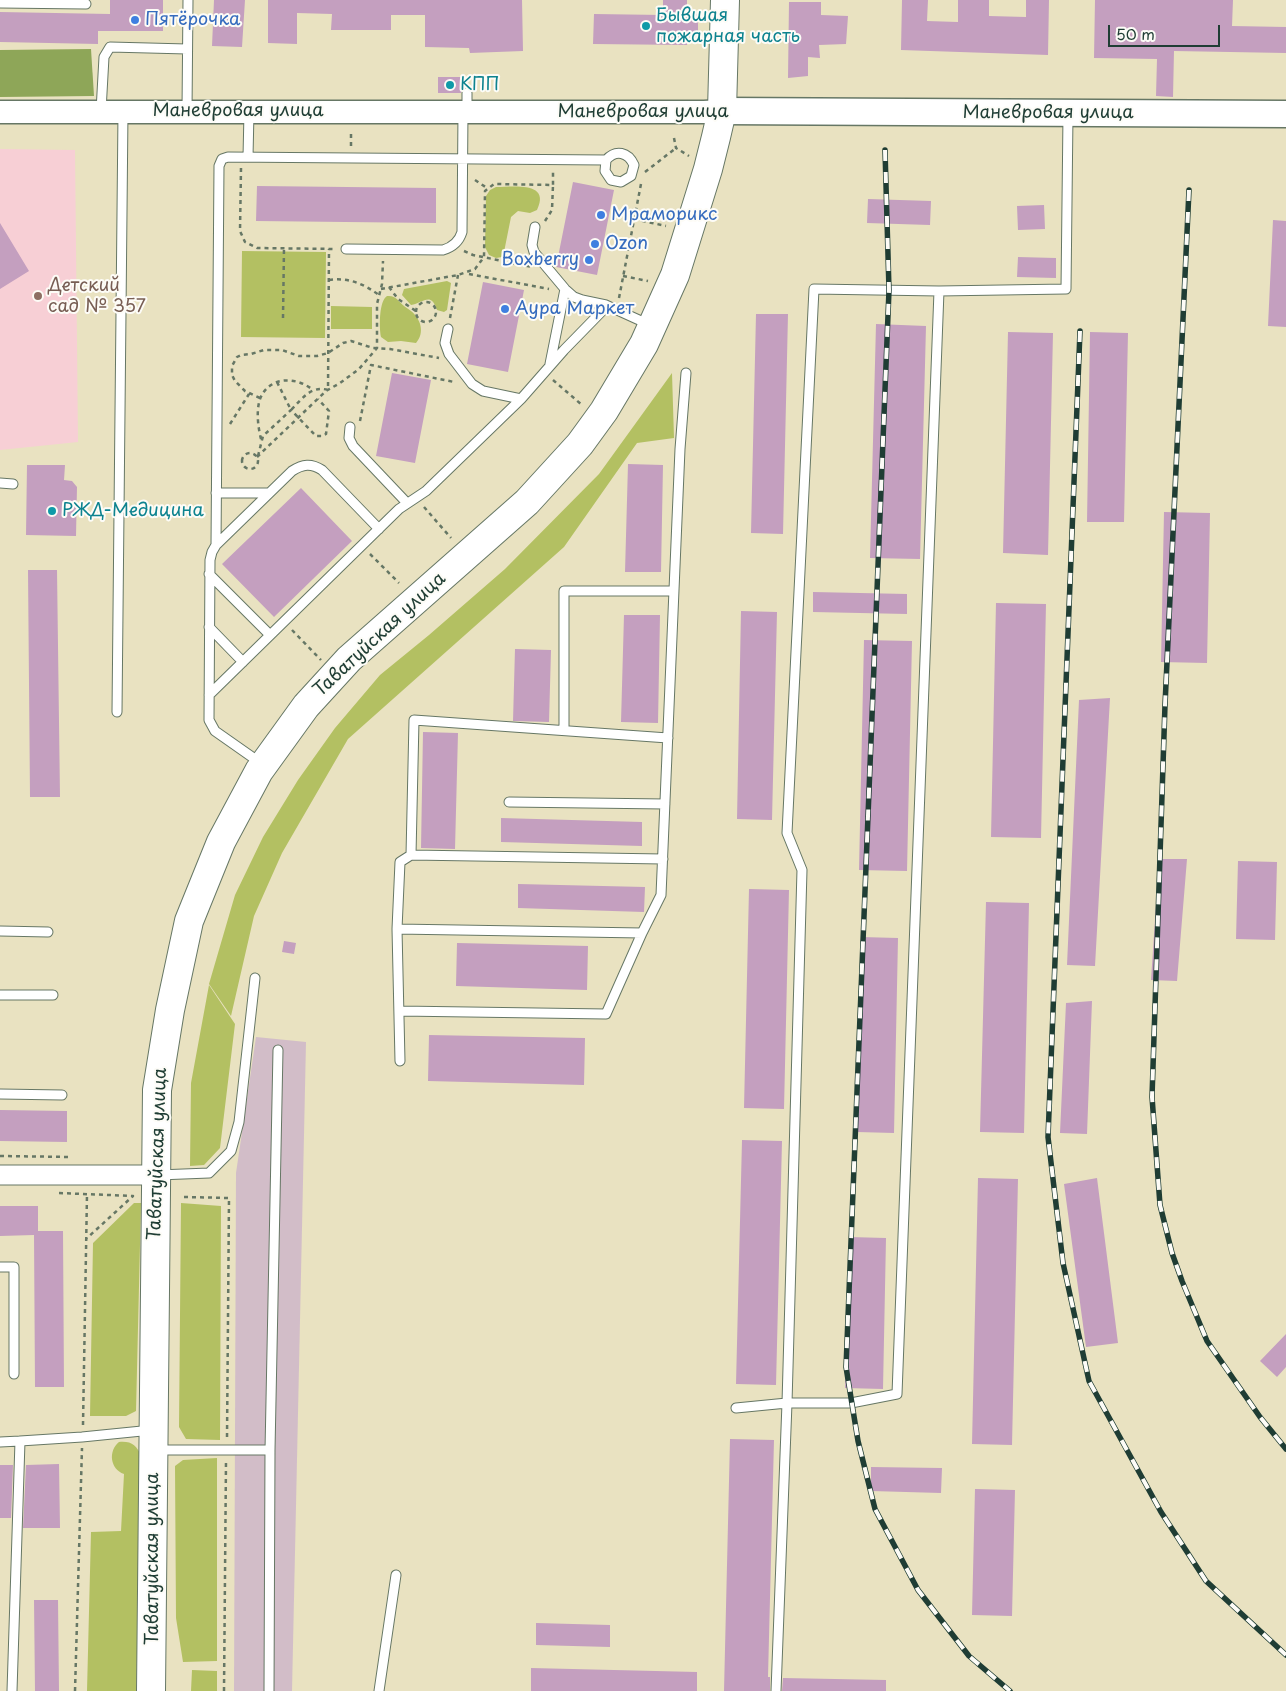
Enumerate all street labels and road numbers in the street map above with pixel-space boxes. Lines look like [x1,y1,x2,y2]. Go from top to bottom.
street label: Маневровая улица [152,100,324,122]
street label: Маневровая улица [557,101,729,123]
street label: Маневровая улица [962,102,1134,124]
street label: Таватуйская улица [309,568,451,702]
street label: Таватуйская улица [144,1067,172,1241]
street label: Таватуйская улица [142,1473,164,1645]

